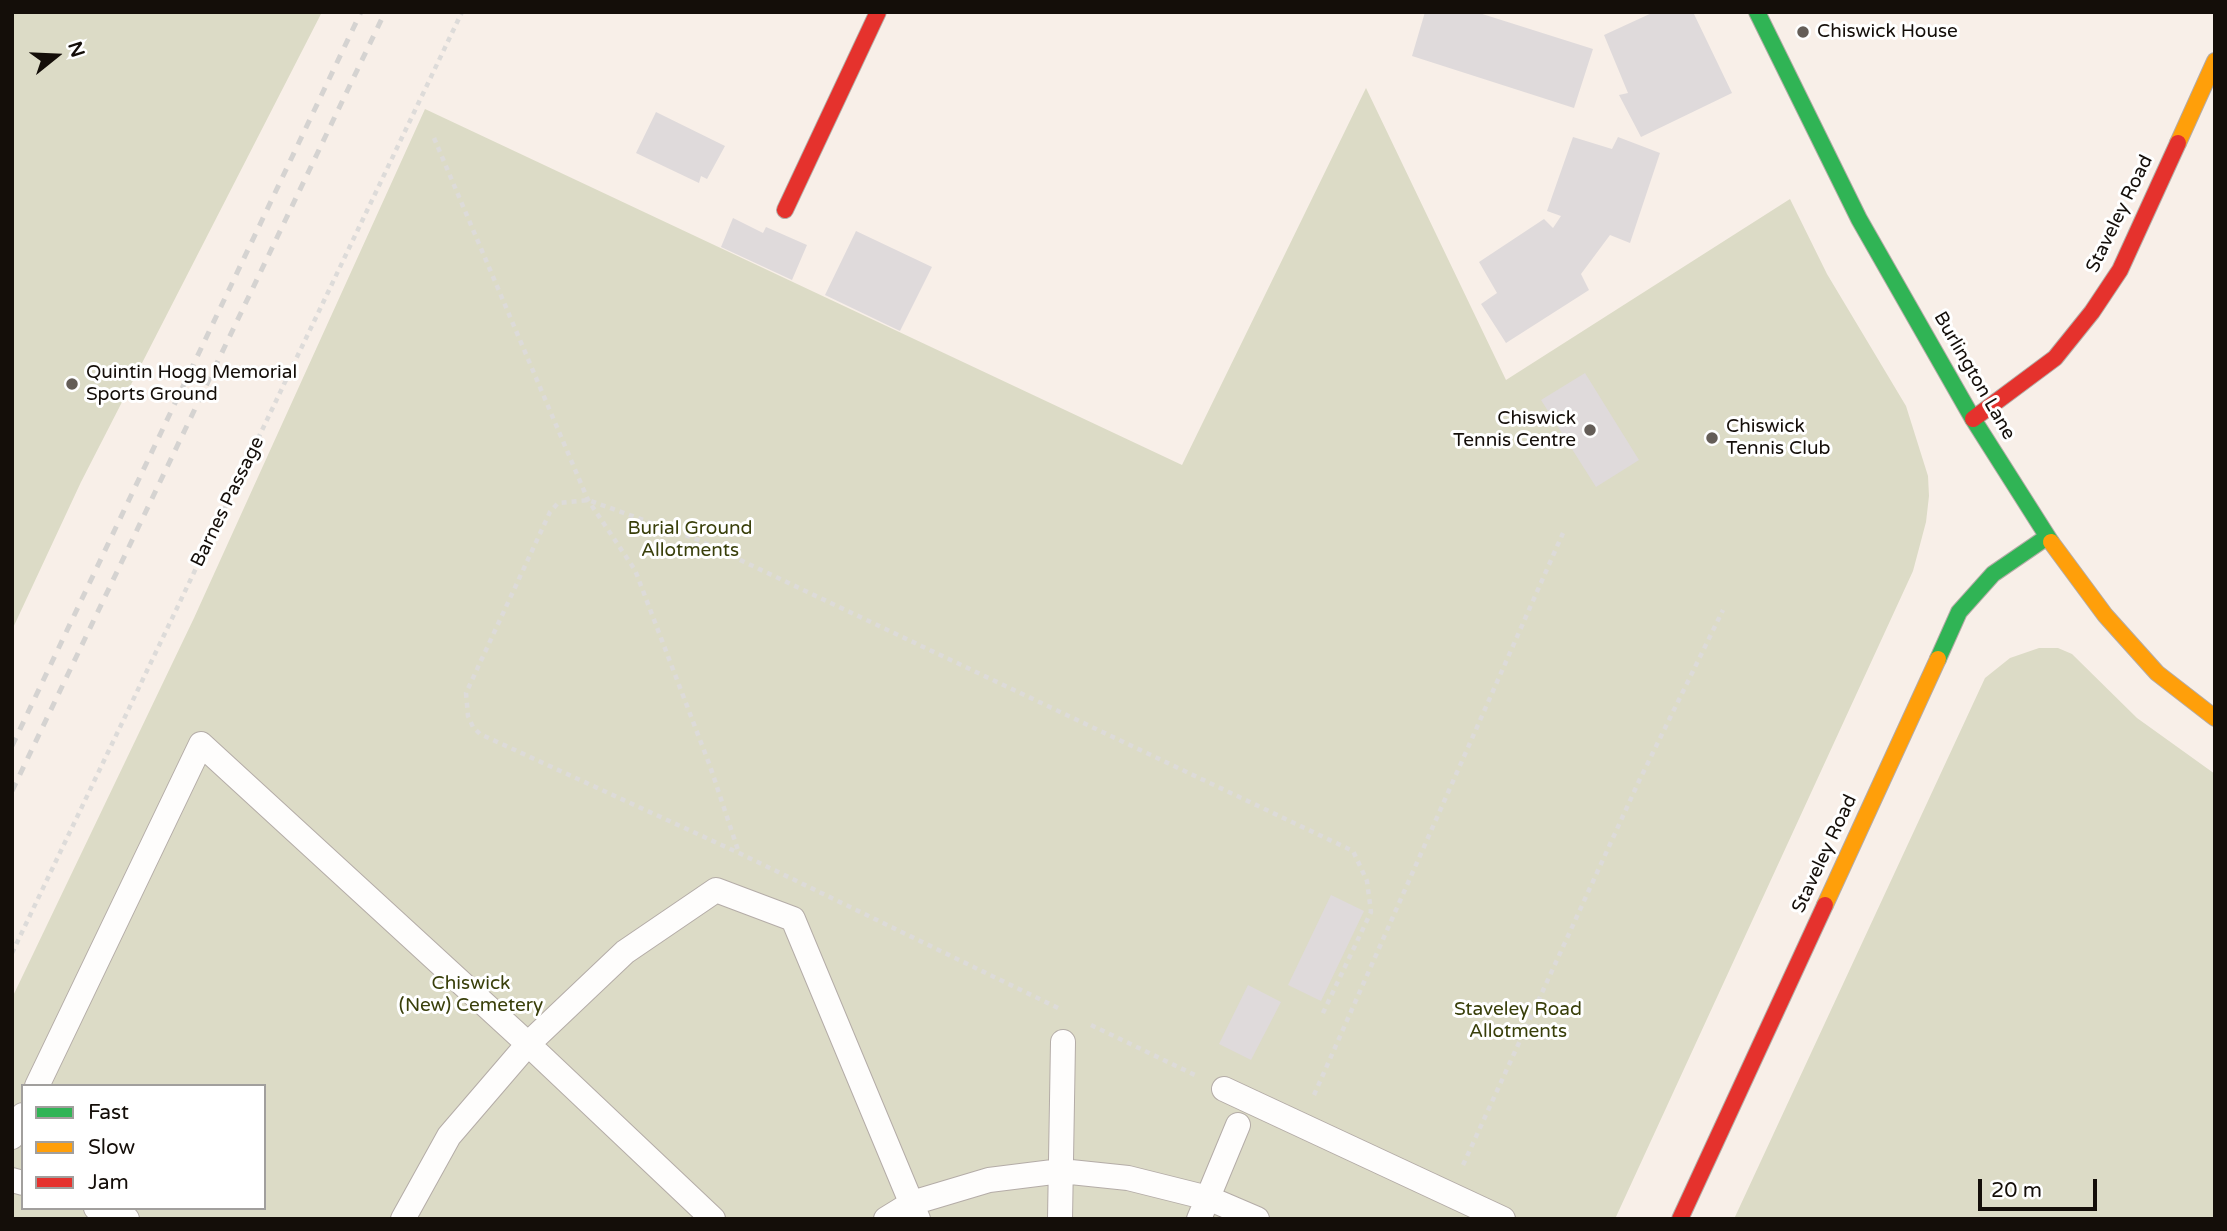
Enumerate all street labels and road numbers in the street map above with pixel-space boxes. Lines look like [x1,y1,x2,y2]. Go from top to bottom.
street label: Staveley Road [2082,151,2158,277]
street label: Burlington Lane [1928,308,2020,444]
street label: Barnes Passage [187,433,269,571]
street label: Staveley Road [1788,791,1862,917]

